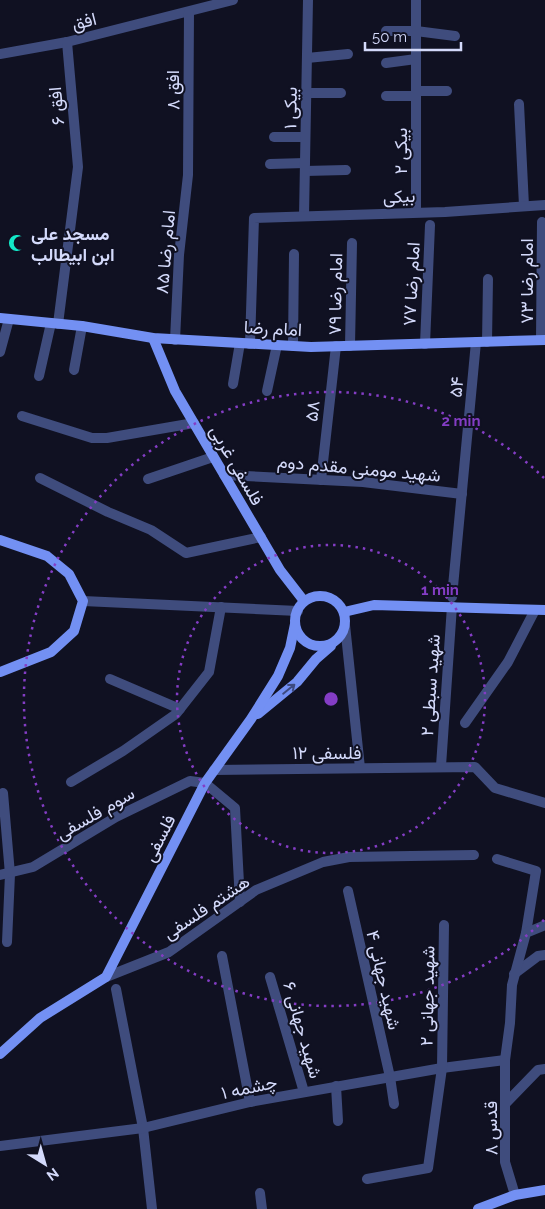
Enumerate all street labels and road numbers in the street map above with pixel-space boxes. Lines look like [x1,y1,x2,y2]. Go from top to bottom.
street label: افق [69,8,99,35]
street label: افق ۸ [162,70,184,110]
street label: افق ۶ [44,86,69,126]
street label: ۱ بیکی [279,87,302,129]
street label: ۲ بیکی [390,128,412,174]
street label: بیکی [382,185,416,208]
street label: امام رضا ۸۵ [151,209,181,295]
street label: امام رضا ۷۳ [516,238,539,324]
street label: امام رضا ۷۷ [398,241,426,327]
street label: امام رضا ۷۹ [324,253,348,335]
street label: امام رضا [243,316,303,342]
street label: ۵۴ [445,376,467,398]
street label: ۵۸ [300,399,324,423]
street label: فلسفی غربی [205,421,268,509]
street label: شهید مومنی مقدم دوم [276,450,442,488]
street label: ۲ شهید سبطی [416,633,445,737]
street label: ۱۲ فلسفی [293,742,362,764]
street label: سوم فلسفی [52,782,139,846]
street label: فلسفی [138,811,181,865]
street label: هشتم فلسفی [159,870,254,945]
street label: ۴ شهید جهانی [361,928,406,1032]
street label: ۲ شهید جهانی [416,946,439,1046]
street label: ۶ شهید جهانی [278,979,327,1081]
street label: چشمه ۱ [219,1071,279,1105]
street label: قدس ۸ [480,1101,502,1155]

